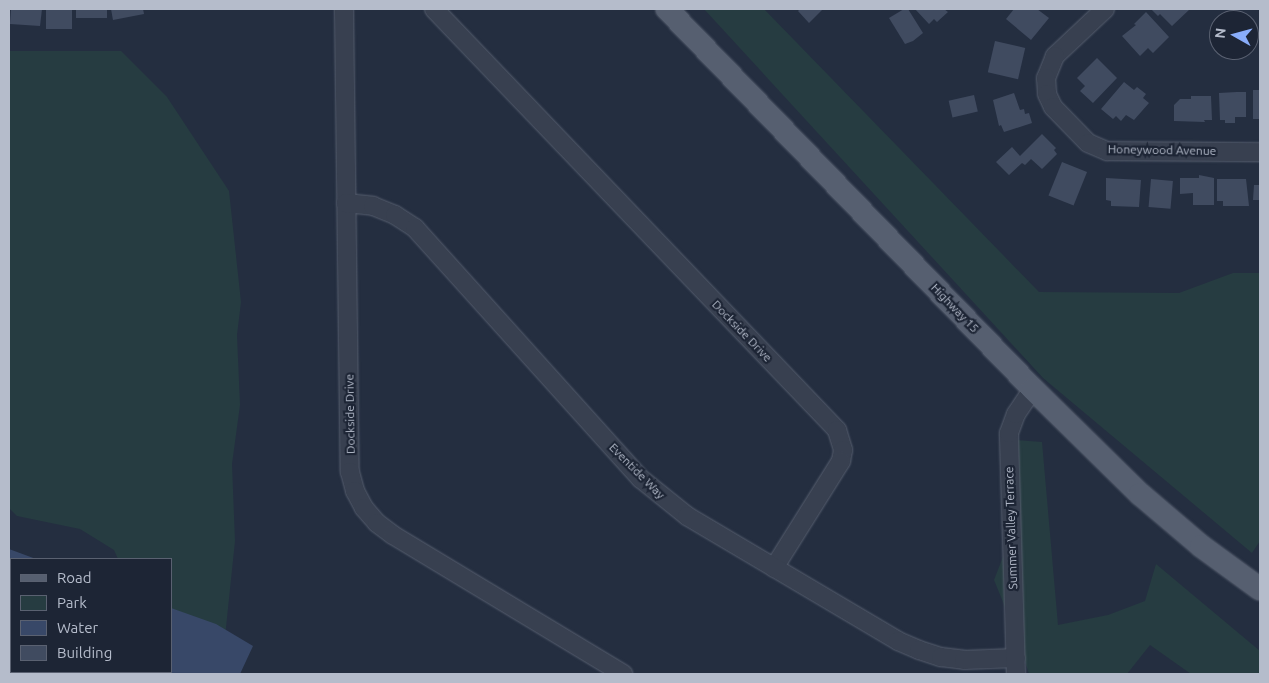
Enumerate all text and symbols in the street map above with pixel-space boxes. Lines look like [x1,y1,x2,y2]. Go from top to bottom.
north arrow [1209,10,1259,60]
text: N [1212,27,1229,39]
street label: Honeywood Avenue [1108,142,1216,158]
street label: Highway 15 [928,281,982,335]
street label: Dockside Drive [709,297,775,365]
street label: Dockside Drive [342,374,358,454]
street label: Eventide Way [606,440,668,502]
street label: Summer Valley Terrace [1002,466,1020,590]
legend [10,558,172,673]
text: Road [57,569,92,586]
text: Park [57,594,87,611]
text: Water [57,619,98,636]
text: Building [57,644,112,661]

